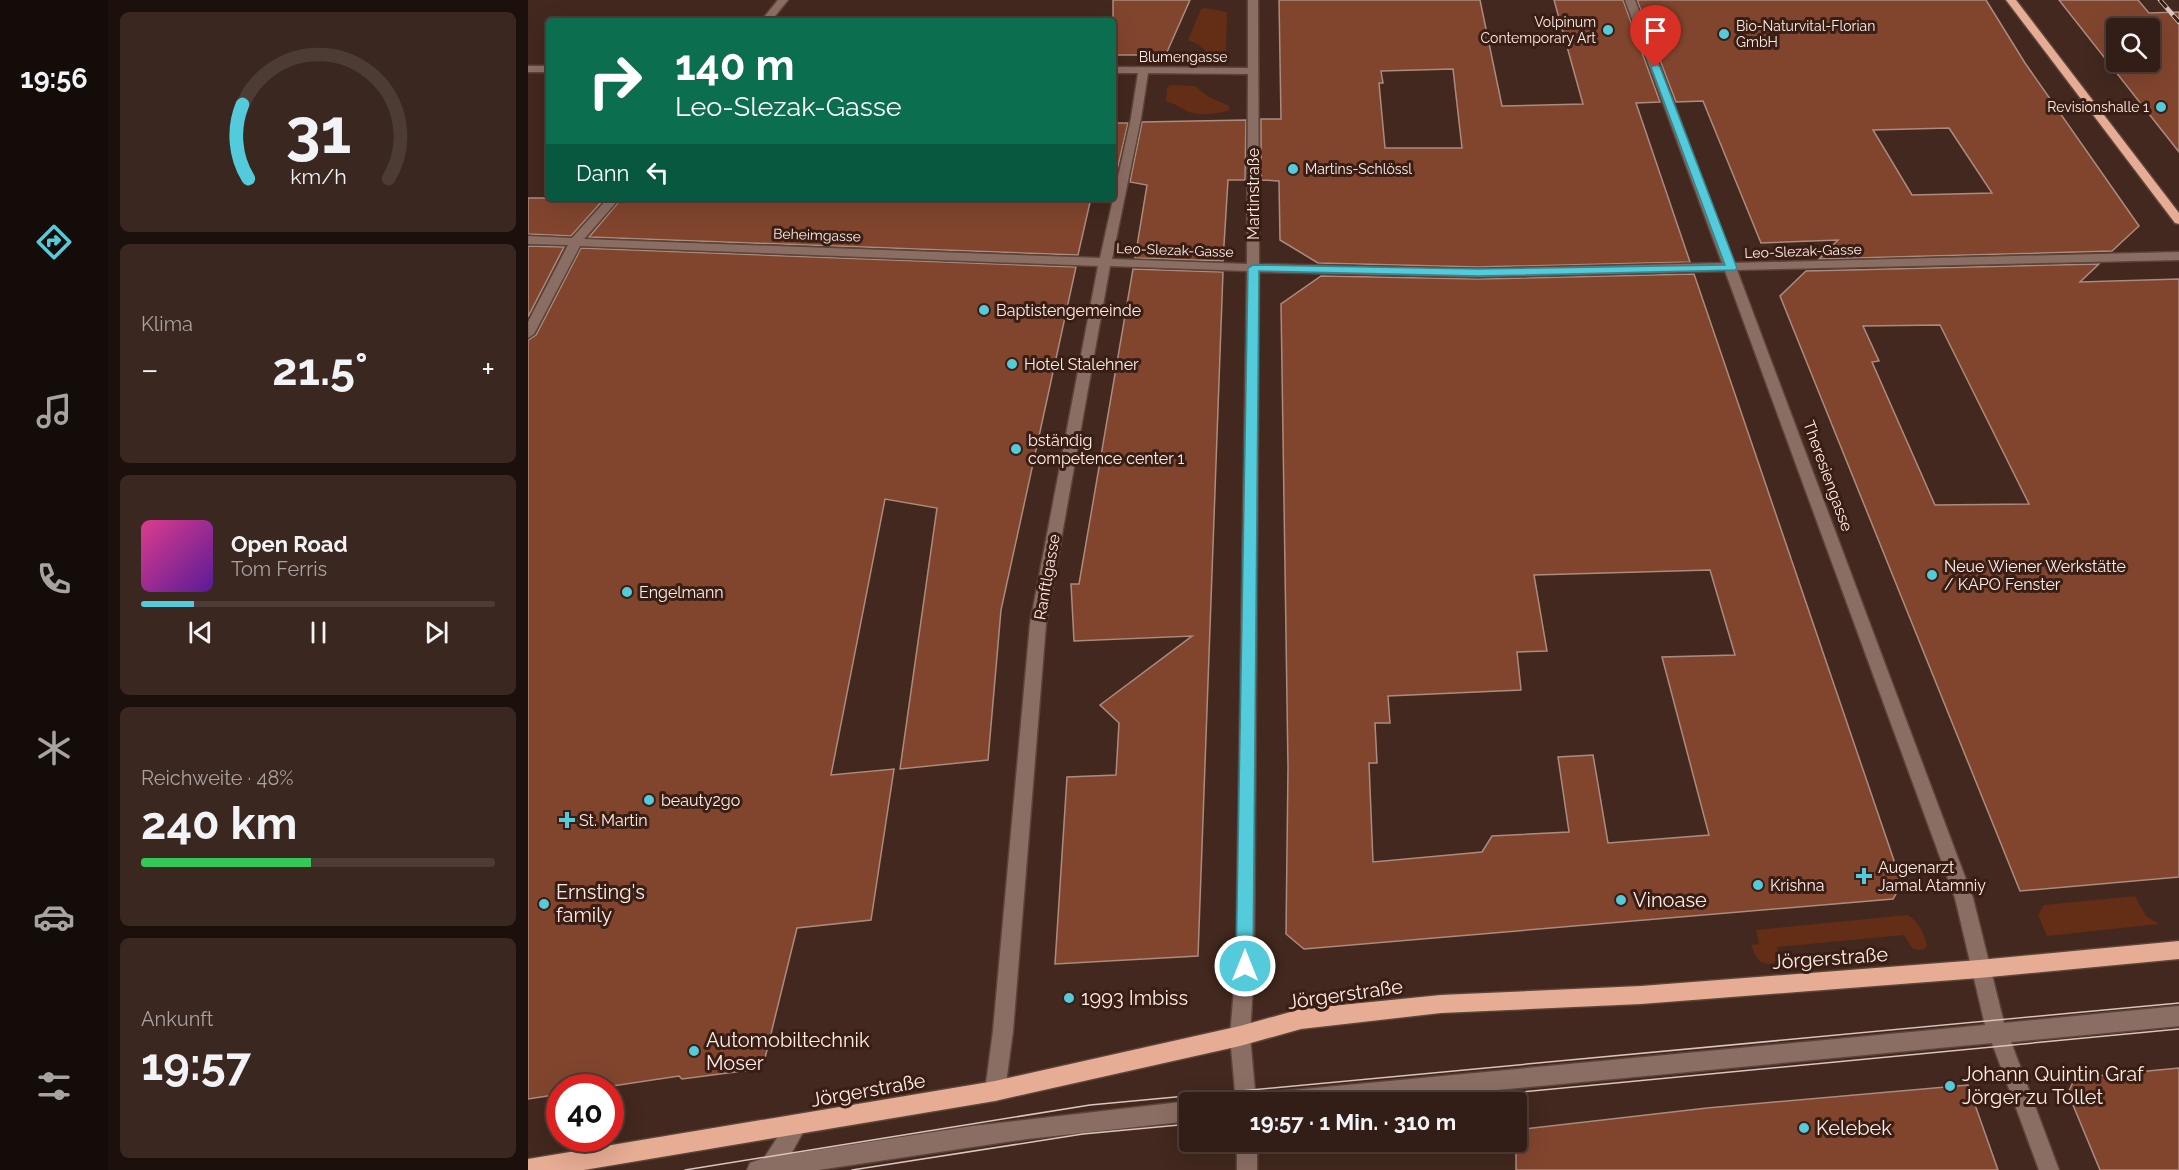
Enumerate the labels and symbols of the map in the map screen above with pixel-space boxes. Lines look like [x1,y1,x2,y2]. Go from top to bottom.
pin [1630,5,1681,67]
place label: Volpinum Contemporary Art [1481,14,1596,46]
place label: Bio-Naturvital-Florian GmbH [1736,18,1875,50]
marker: Volpinum Contemporary Art [1601,23,1615,37]
marker: Bio-Naturvital-Florian GmbH [1717,27,1731,41]
street label: Blumengasse [1139,49,1227,65]
place label: Revisionshalle 1 [2047,99,2149,115]
marker: Revisionshalle 1 [2154,100,2168,114]
street label: Martinstraße [1244,148,1263,240]
place label: Martins-Schlössl [1305,161,1412,177]
marker: Martins-Schlössl [1286,162,1300,176]
street label: Beheimgasse [773,225,861,245]
street label: Leo-Slezak-Gasse [1116,240,1234,260]
street label: Leo-Slezak-Gasse [1744,241,1862,261]
place label: Baptistengemeinde [996,301,1141,320]
marker: Baptistengemeinde [977,303,991,317]
place label: Hotel Stalehner [1024,355,1139,374]
marker: Hotel Stalehner [1005,357,1019,371]
street label: Theresiengasse [1799,418,1857,534]
place label: bständig competence center 1 [1028,431,1185,468]
marker: bständig competence center 1 [1009,442,1023,456]
street label: Ranftlgasse [1030,533,1064,621]
place label: Neue Wiener Werkstätte / KAPO Fenster [1944,557,2126,594]
marker: Neue Wiener Werkstätte / KAPO Fenster [1925,568,1939,582]
place label: Engelmann [639,583,724,602]
marker: Engelmann [620,585,634,599]
place label: beauty2go [661,791,740,810]
marker: beauty2go [642,793,656,807]
place label: St. Martin [579,811,648,830]
marker: St. Martin [560,813,574,827]
place label: Augenarzt Jamal Atamniy [1878,858,1986,895]
marker: Augenarzt Jamal Atamniy [1855,867,1873,885]
place label: Krishna [1770,876,1825,895]
marker: Krishna [1751,878,1765,892]
place label: Ernsting's family [556,880,645,927]
place label: Vinoase [1633,888,1707,912]
marker: Vinoase [1614,893,1628,907]
marker: Ernsting's family [537,897,551,911]
position arrow [1213,934,1277,998]
street label: Jörgerstraße [1771,942,1889,974]
street label: Jörgerstraße [1286,974,1404,1014]
place label: 1993 Imbiss [1081,986,1188,1010]
marker: 1993 Imbiss [1062,991,1076,1005]
place label: Automobiltechnik Moser [706,1028,870,1075]
marker: Automobiltechnik Moser [687,1044,701,1058]
place label: Johann Quintin Graf Jörger zu Tollet [1962,1062,2145,1109]
street label: Jörgerstraße [809,1068,928,1112]
speed limit sign: 40 [546,1074,624,1152]
marker: Johann Quintin Graf Jörger zu Tollet [1943,1079,1957,1093]
place label: Kelebek [1816,1116,1892,1140]
marker: Kelebek [1797,1121,1811,1135]

